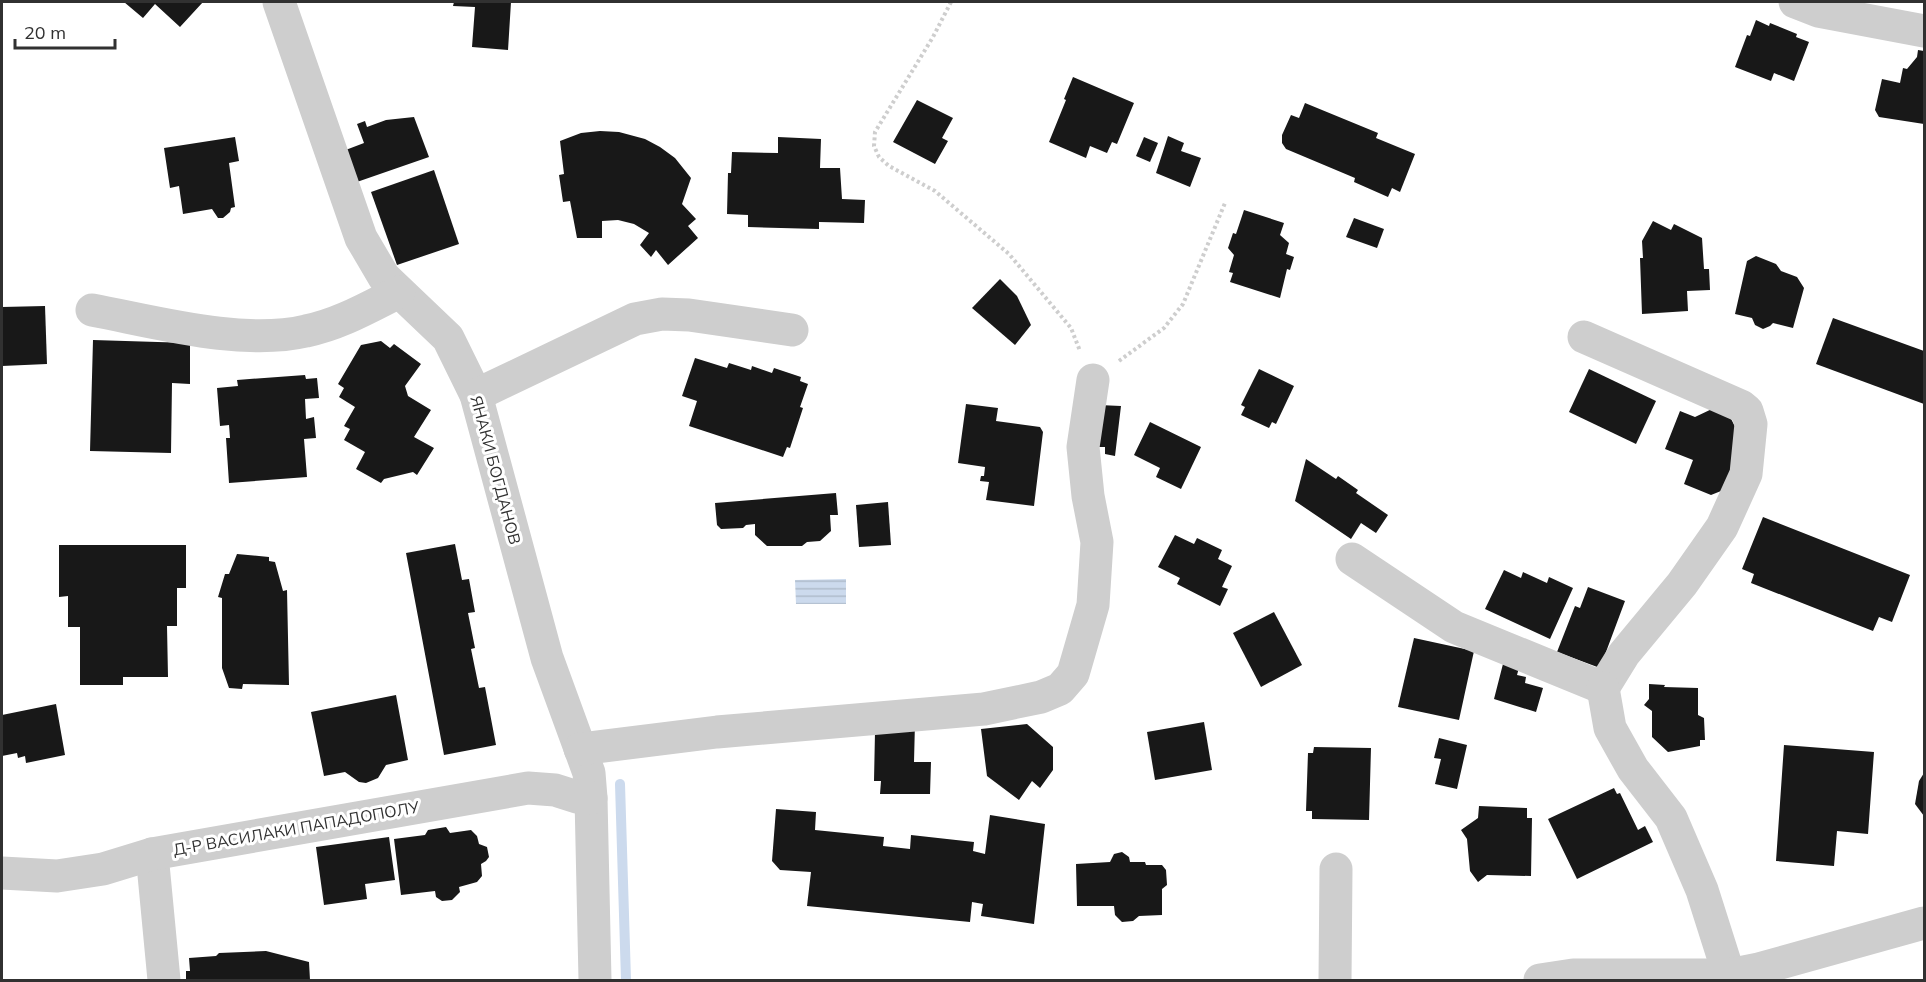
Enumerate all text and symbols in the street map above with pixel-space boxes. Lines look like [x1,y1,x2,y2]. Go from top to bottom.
scale bar [15,12,116,50]
text: 20 m [24,21,66,44]
street label: ЯНАКИ БОГДАНОВ [466,393,526,547]
street label: Д-Р ВАСИЛАКИ ПАПАДОПОЛУ [171,796,421,860]

